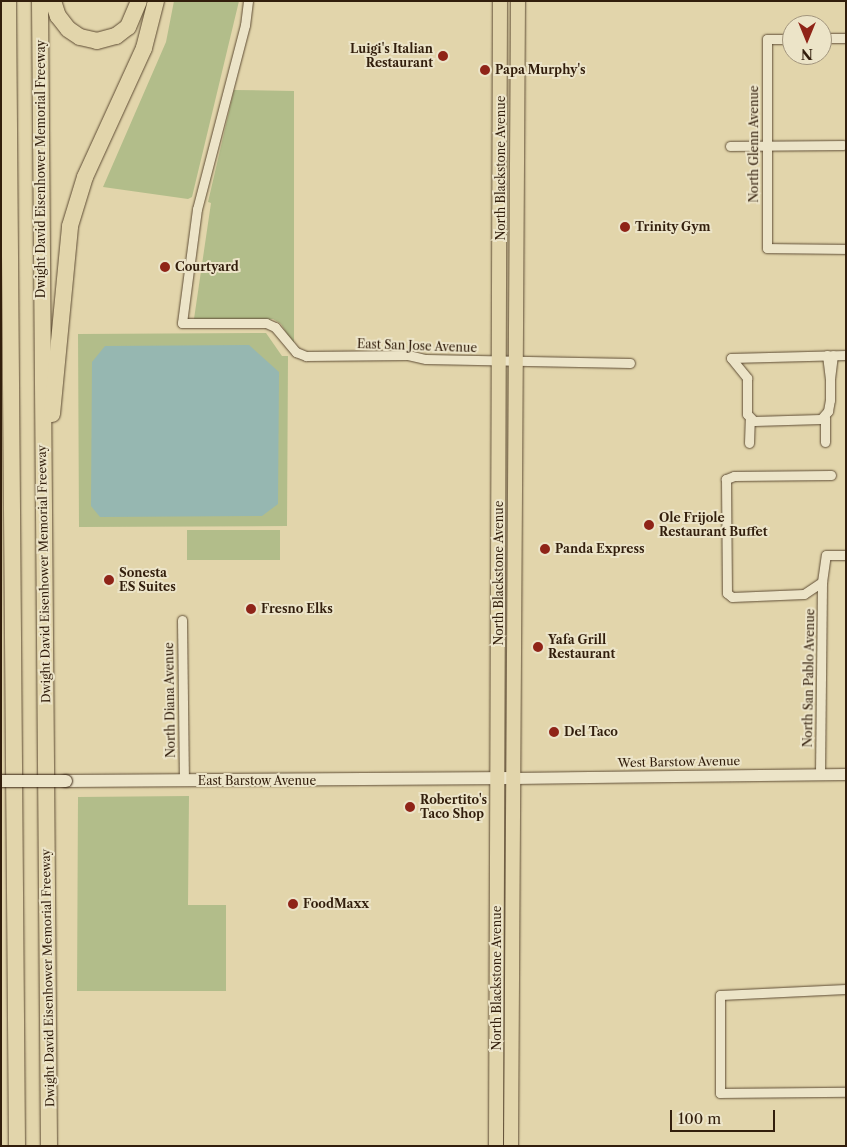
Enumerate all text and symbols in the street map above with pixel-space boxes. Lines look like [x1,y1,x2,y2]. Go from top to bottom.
north arrow [782,15,832,65]
street label: Dwight David Eisenhower Memorial Freeway [34,40,48,298]
place label: Luigi's Italian Restaurant [350,42,433,70]
text: N [801,45,813,63]
marker: Luigi's Italian Restaurant [437,50,449,62]
place label: Papa Murphy's [495,63,586,77]
marker: Papa Murphy's [479,64,491,76]
street label: North Glenn Avenue [747,85,761,203]
street label: North Blackstone Avenue [494,95,508,241]
place label: Trinity Gym [635,220,711,234]
marker: Trinity Gym [619,221,631,233]
place label: Courtyard [175,260,239,274]
marker: Courtyard [159,261,171,273]
street label: East San Jose Avenue [356,337,478,355]
street label: Dwight David Eisenhower Memorial Freeway [35,445,53,703]
street label: North Blackstone Avenue [492,500,506,646]
place label: Ole Frijole Restaurant Buffet [659,511,768,539]
marker: Ole Frijole Restaurant Buffet [643,519,655,531]
place label: Panda Express [555,542,645,556]
marker: Panda Express [539,543,551,555]
place label: Sonesta ES Suites [119,566,176,594]
marker: Sonesta ES Suites [103,574,115,586]
place label: Fresno Elks [261,602,333,616]
marker: Fresno Elks [245,603,257,615]
street label: North San Pablo Avenue [801,608,817,748]
place label: Yafa Grill Restaurant [548,633,615,661]
marker: Yafa Grill Restaurant [532,641,544,653]
street label: North Diana Avenue [162,642,178,758]
place label: Del Taco [564,725,618,739]
marker: Del Taco [548,726,560,738]
street label: West Barstow Avenue [617,754,741,770]
street label: East Barstow Avenue [197,774,317,788]
place label: Robertito's Taco Shop [420,793,487,821]
marker: Robertito's Taco Shop [404,801,416,813]
street label: Dwight David Eisenhower Memorial Freeway [39,849,57,1107]
place label: FoodMaxx [303,897,369,911]
marker: FoodMaxx [287,898,299,910]
street label: North Blackstone Avenue [490,905,504,1051]
scale bar [672,1100,777,1132]
text: 100 m [678,1109,721,1128]

